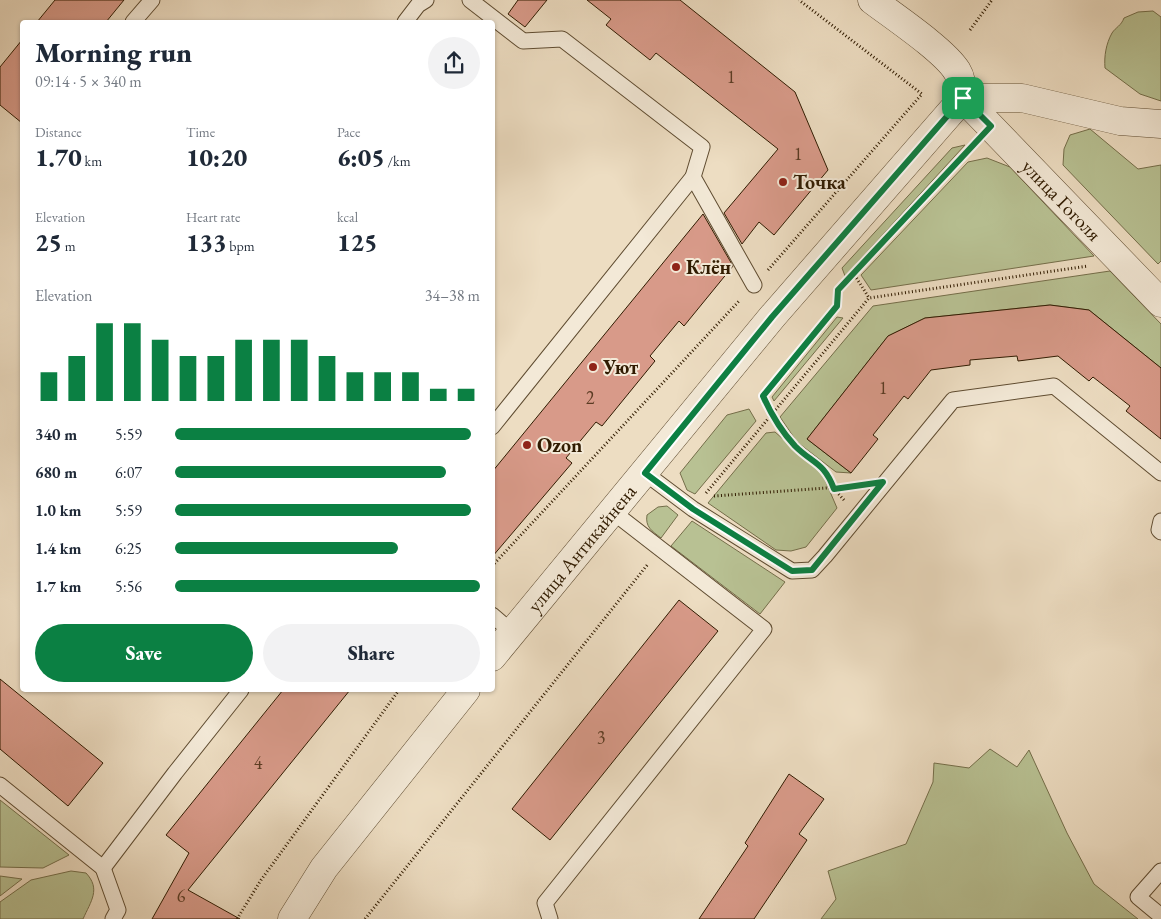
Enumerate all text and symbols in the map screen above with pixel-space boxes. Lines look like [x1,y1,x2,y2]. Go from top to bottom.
text: Morning run [35,34,192,70]
button: share [428,37,480,89]
house number: 1 [727,65,735,88]
text: 09:14 · 5 × 340 m [35,71,142,92]
pin [942,77,984,119]
icon: arrive [949,84,977,112]
text: Distance [35,123,82,141]
text: Time [186,123,215,141]
text: Pace [337,123,361,141]
text: 1.70 [35,141,82,173]
text: 10:20 [186,141,247,173]
text: 6:05 [337,141,385,173]
house number: 1 [794,142,802,165]
text: km [82,152,102,170]
text: /km [385,152,411,170]
street label: улица Гоголя [1016,154,1107,247]
place label: Точка [793,169,846,195]
marker: Точка [777,176,789,188]
text: Elevation [35,208,85,226]
text: Heart rate [186,208,240,226]
text: kcal [337,208,358,226]
text: 25 [35,226,62,258]
text: 133 [186,226,227,258]
text: 125 [337,226,378,258]
text: m [62,237,76,255]
text: bpm [227,237,255,255]
place label: Клён [686,254,731,280]
marker: Клён [670,261,682,273]
text: Elevation [35,285,93,306]
text: 34–38 m [425,285,480,306]
place label: Уют [602,354,638,380]
marker: Уют [587,361,599,373]
house number: 1 [879,376,887,399]
house number: 2 [586,386,595,409]
text: 340 m [35,424,77,445]
text: 5:59 [115,424,142,445]
place label: Ozon [537,432,582,458]
marker: Ozon [521,439,533,451]
text: 680 m [35,462,77,483]
text: 6:07 [115,462,142,483]
street label: улица Антикайнена [521,479,642,617]
text: 1.0 km [35,500,81,521]
text: 5:59 [115,500,142,521]
text: 1.4 km [35,538,81,559]
text: 6:25 [115,538,142,559]
text: 1.7 km [35,576,81,597]
text: 5:56 [115,576,142,597]
button: Save [35,624,253,682]
button: Share [263,624,480,682]
house number: 3 [597,726,605,749]
house number: 4 [254,751,263,774]
house number: 6 [177,884,186,907]

